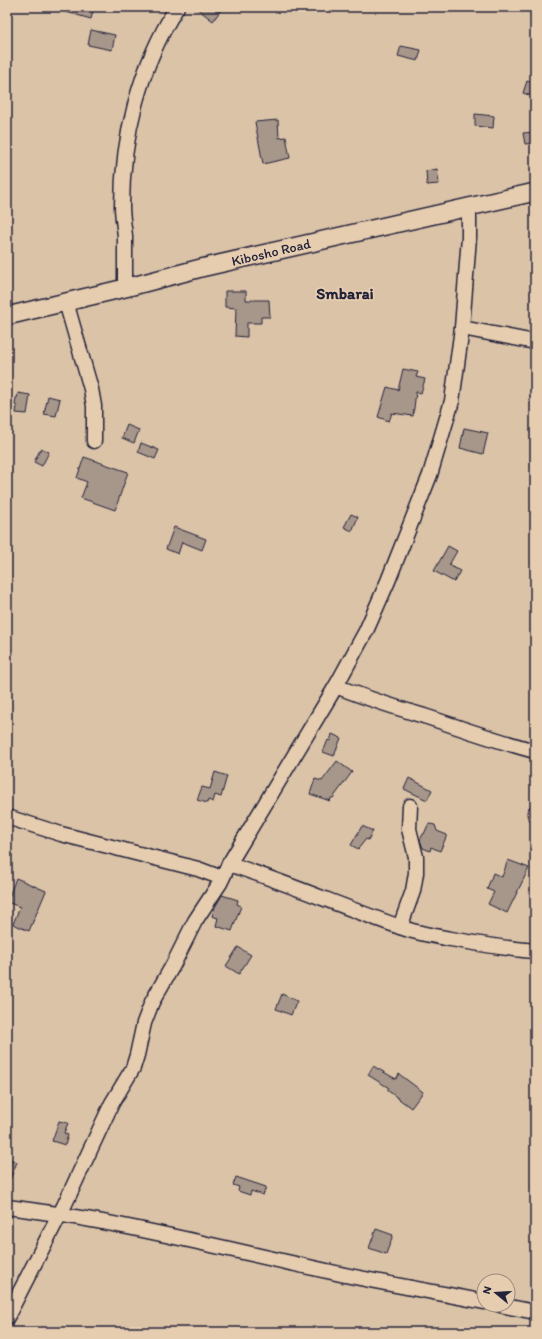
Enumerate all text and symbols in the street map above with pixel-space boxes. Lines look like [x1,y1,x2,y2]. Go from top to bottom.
street label: Kibosho Road [230,235,313,270]
district label: Smbarai [316,284,374,303]
north arrow [476,1273,516,1313]
text: N [480,1285,494,1296]

